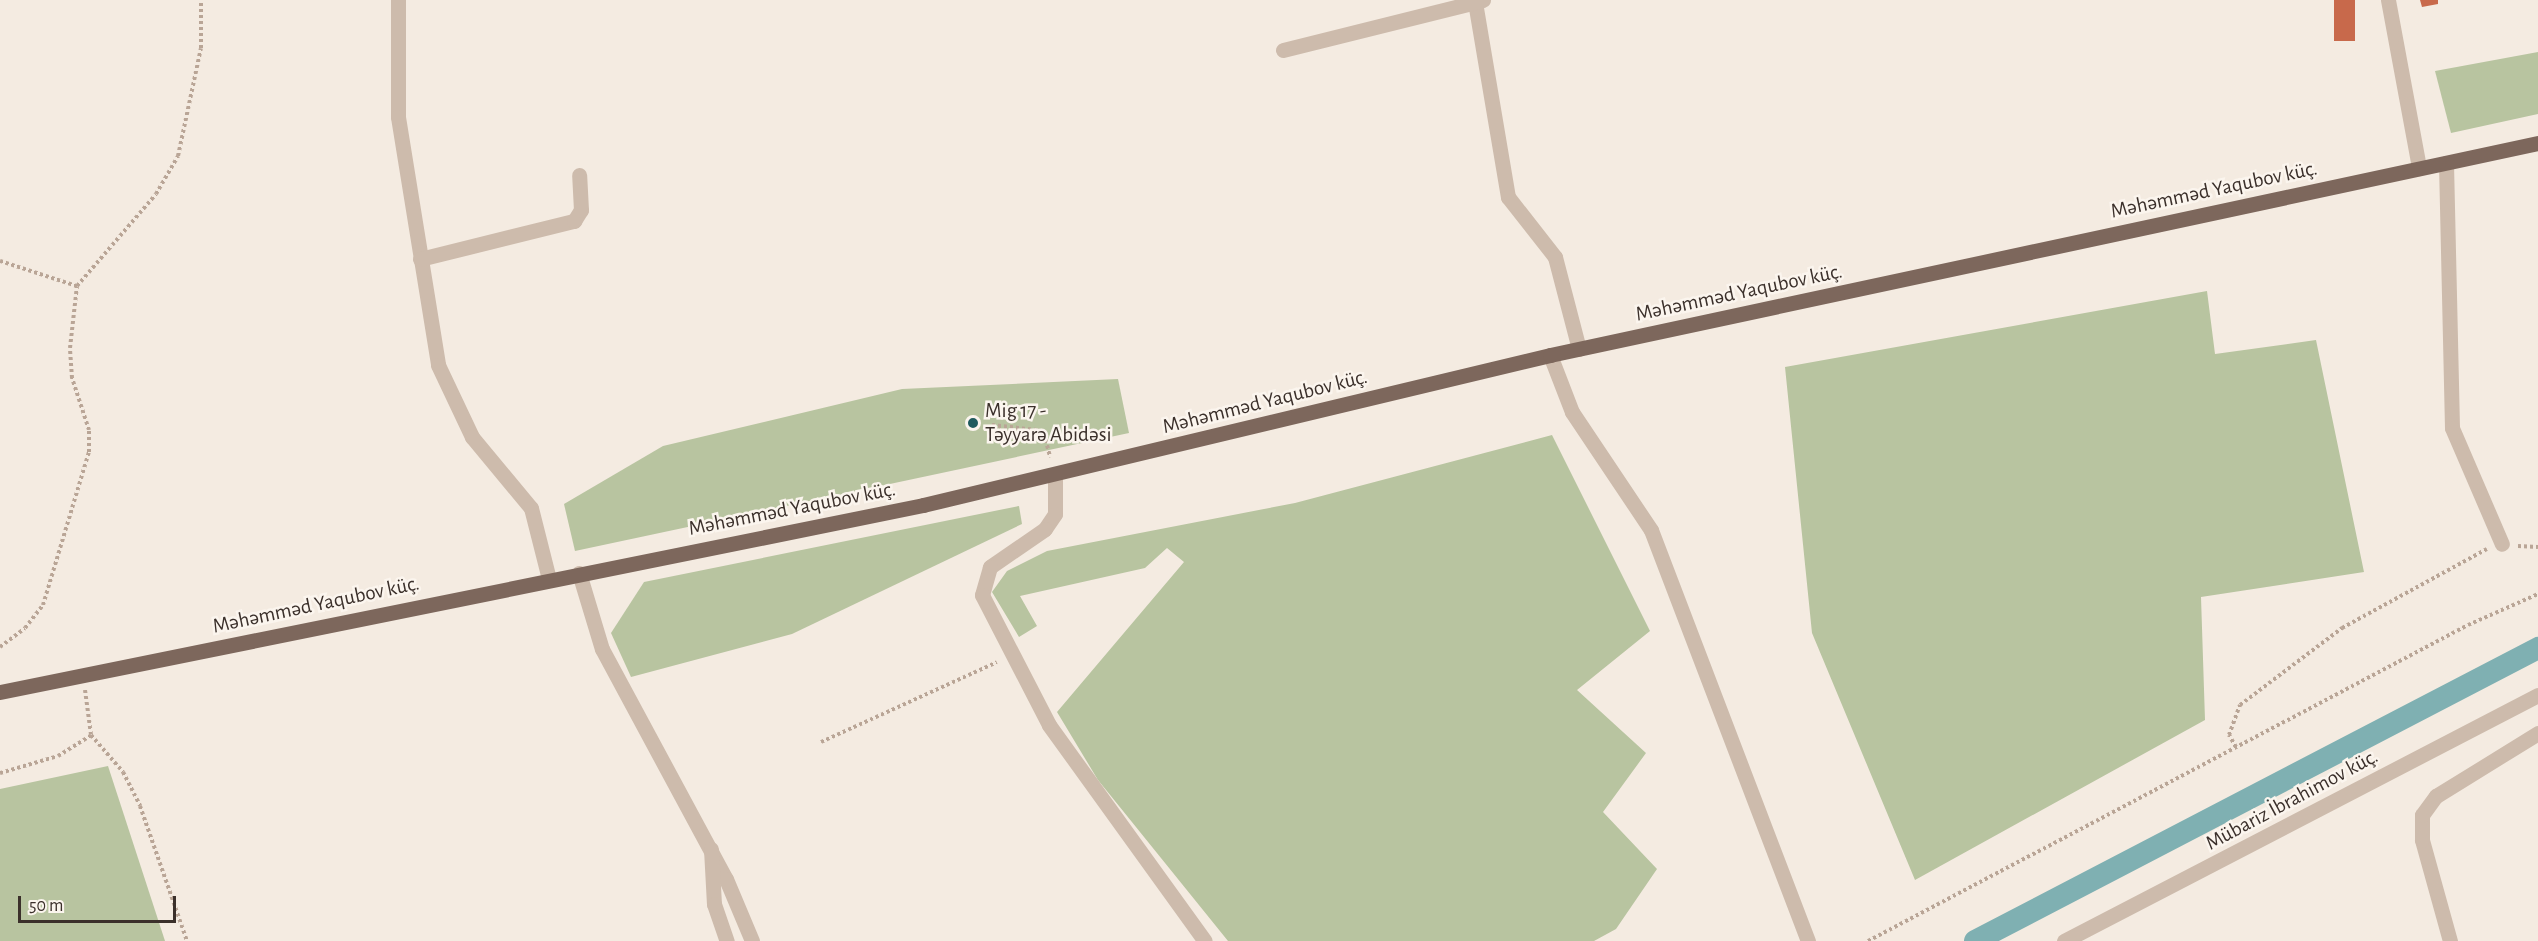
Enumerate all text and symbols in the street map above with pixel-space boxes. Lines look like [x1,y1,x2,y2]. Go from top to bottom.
street label: Məhəmməd Yaqubov küç. [2109,156,2319,224]
street label: Məhəmməd Yaqubov küç. [1634,259,1844,327]
street label: Məhəmməd Yaqubov küç. [1160,364,1370,440]
place label: Mig 17 - Təyyarə Abidəsi [985,398,1112,448]
marker: Mig 17 - Təyyarə Abidəsi [966,416,980,430]
street label: Məhəmməd Yaqubov küç. [686,477,898,541]
street label: Məhəmməd Yaqubov küç. [211,571,421,639]
street label: Mübariz İbrahimov küç. [2202,744,2382,856]
scale bar [21,884,178,922]
text: 50 m [29,897,63,915]

